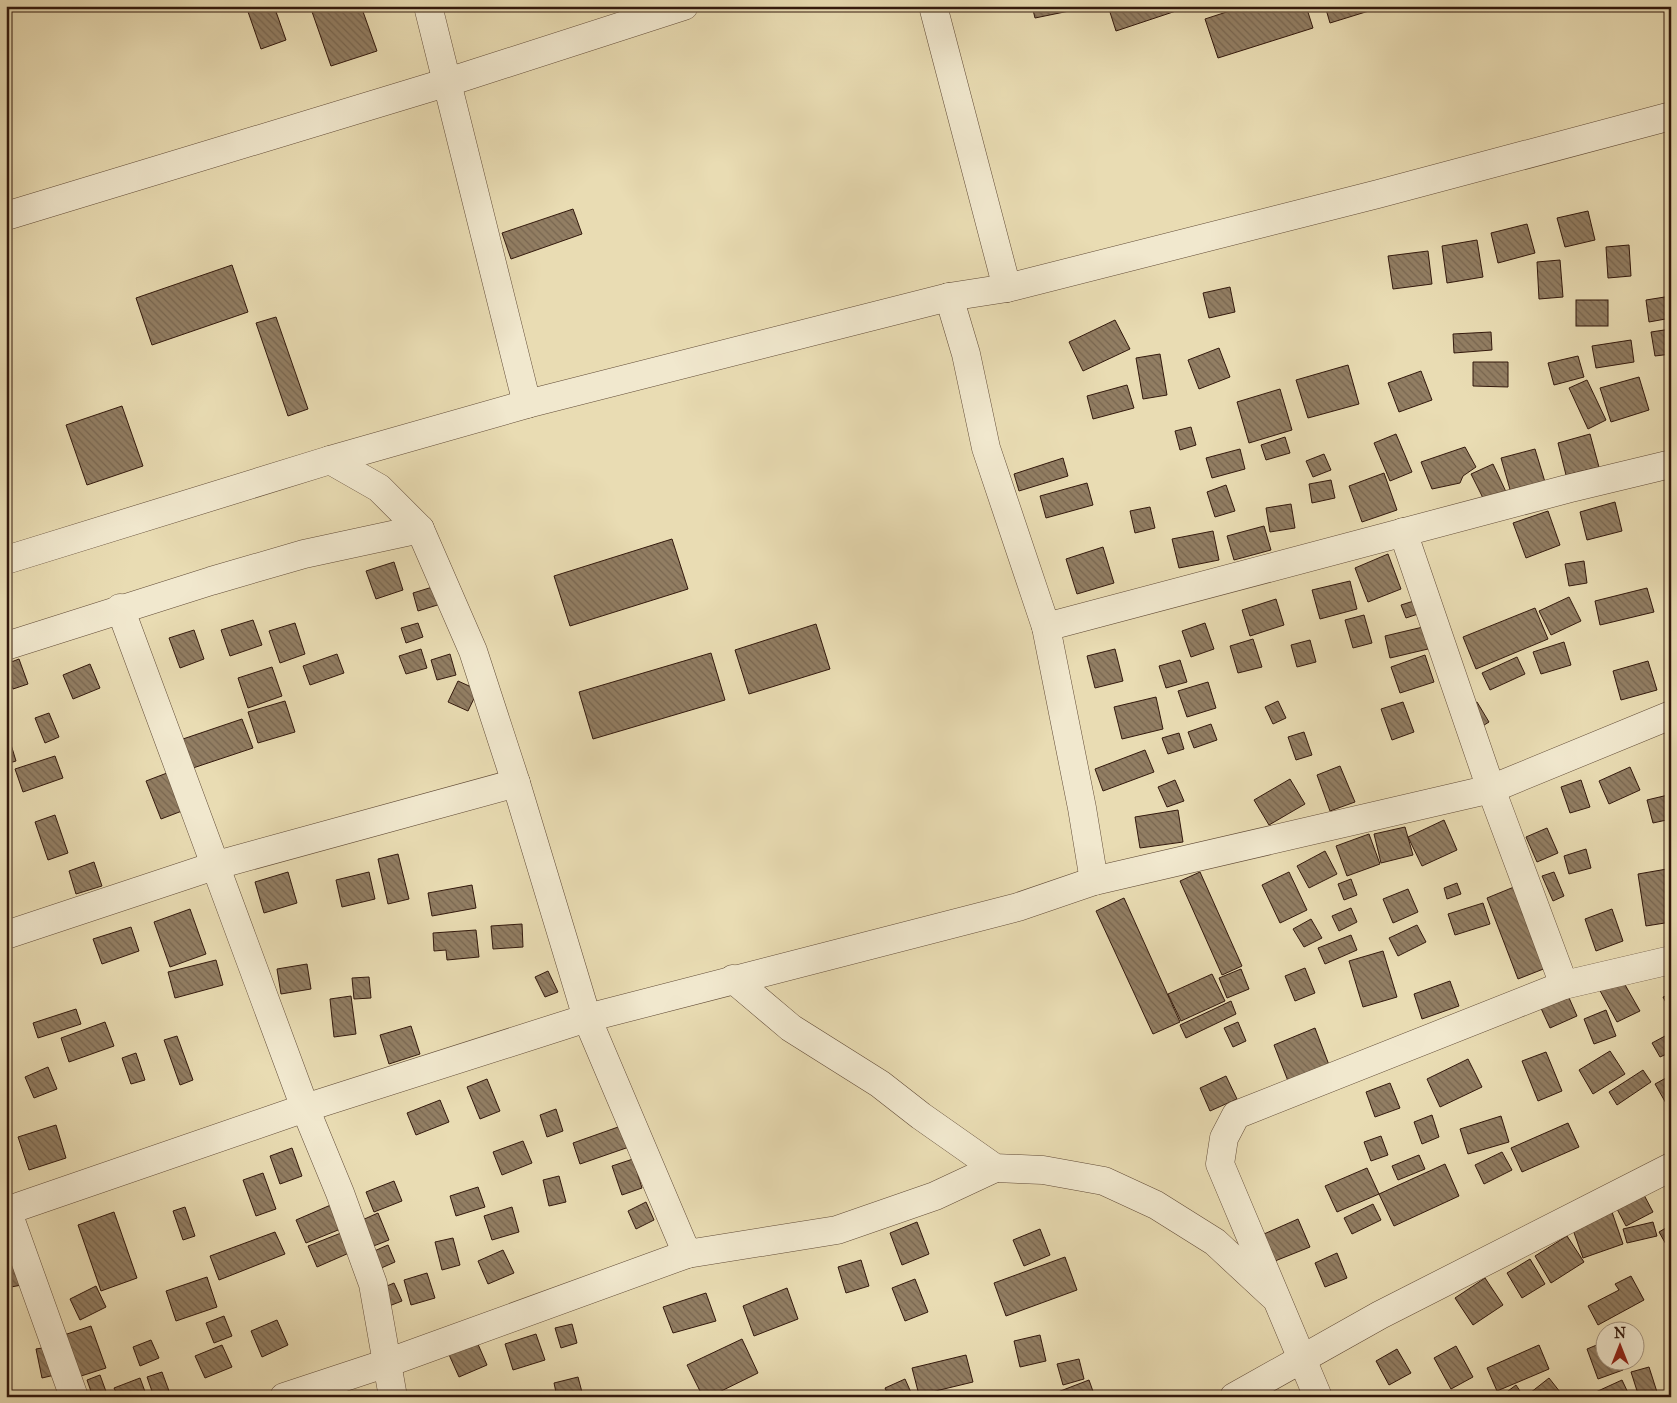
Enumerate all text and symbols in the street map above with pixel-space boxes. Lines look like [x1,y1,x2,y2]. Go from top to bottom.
north arrow [1594,1320,1644,1370]
text: N [1614,1325,1626,1342]

